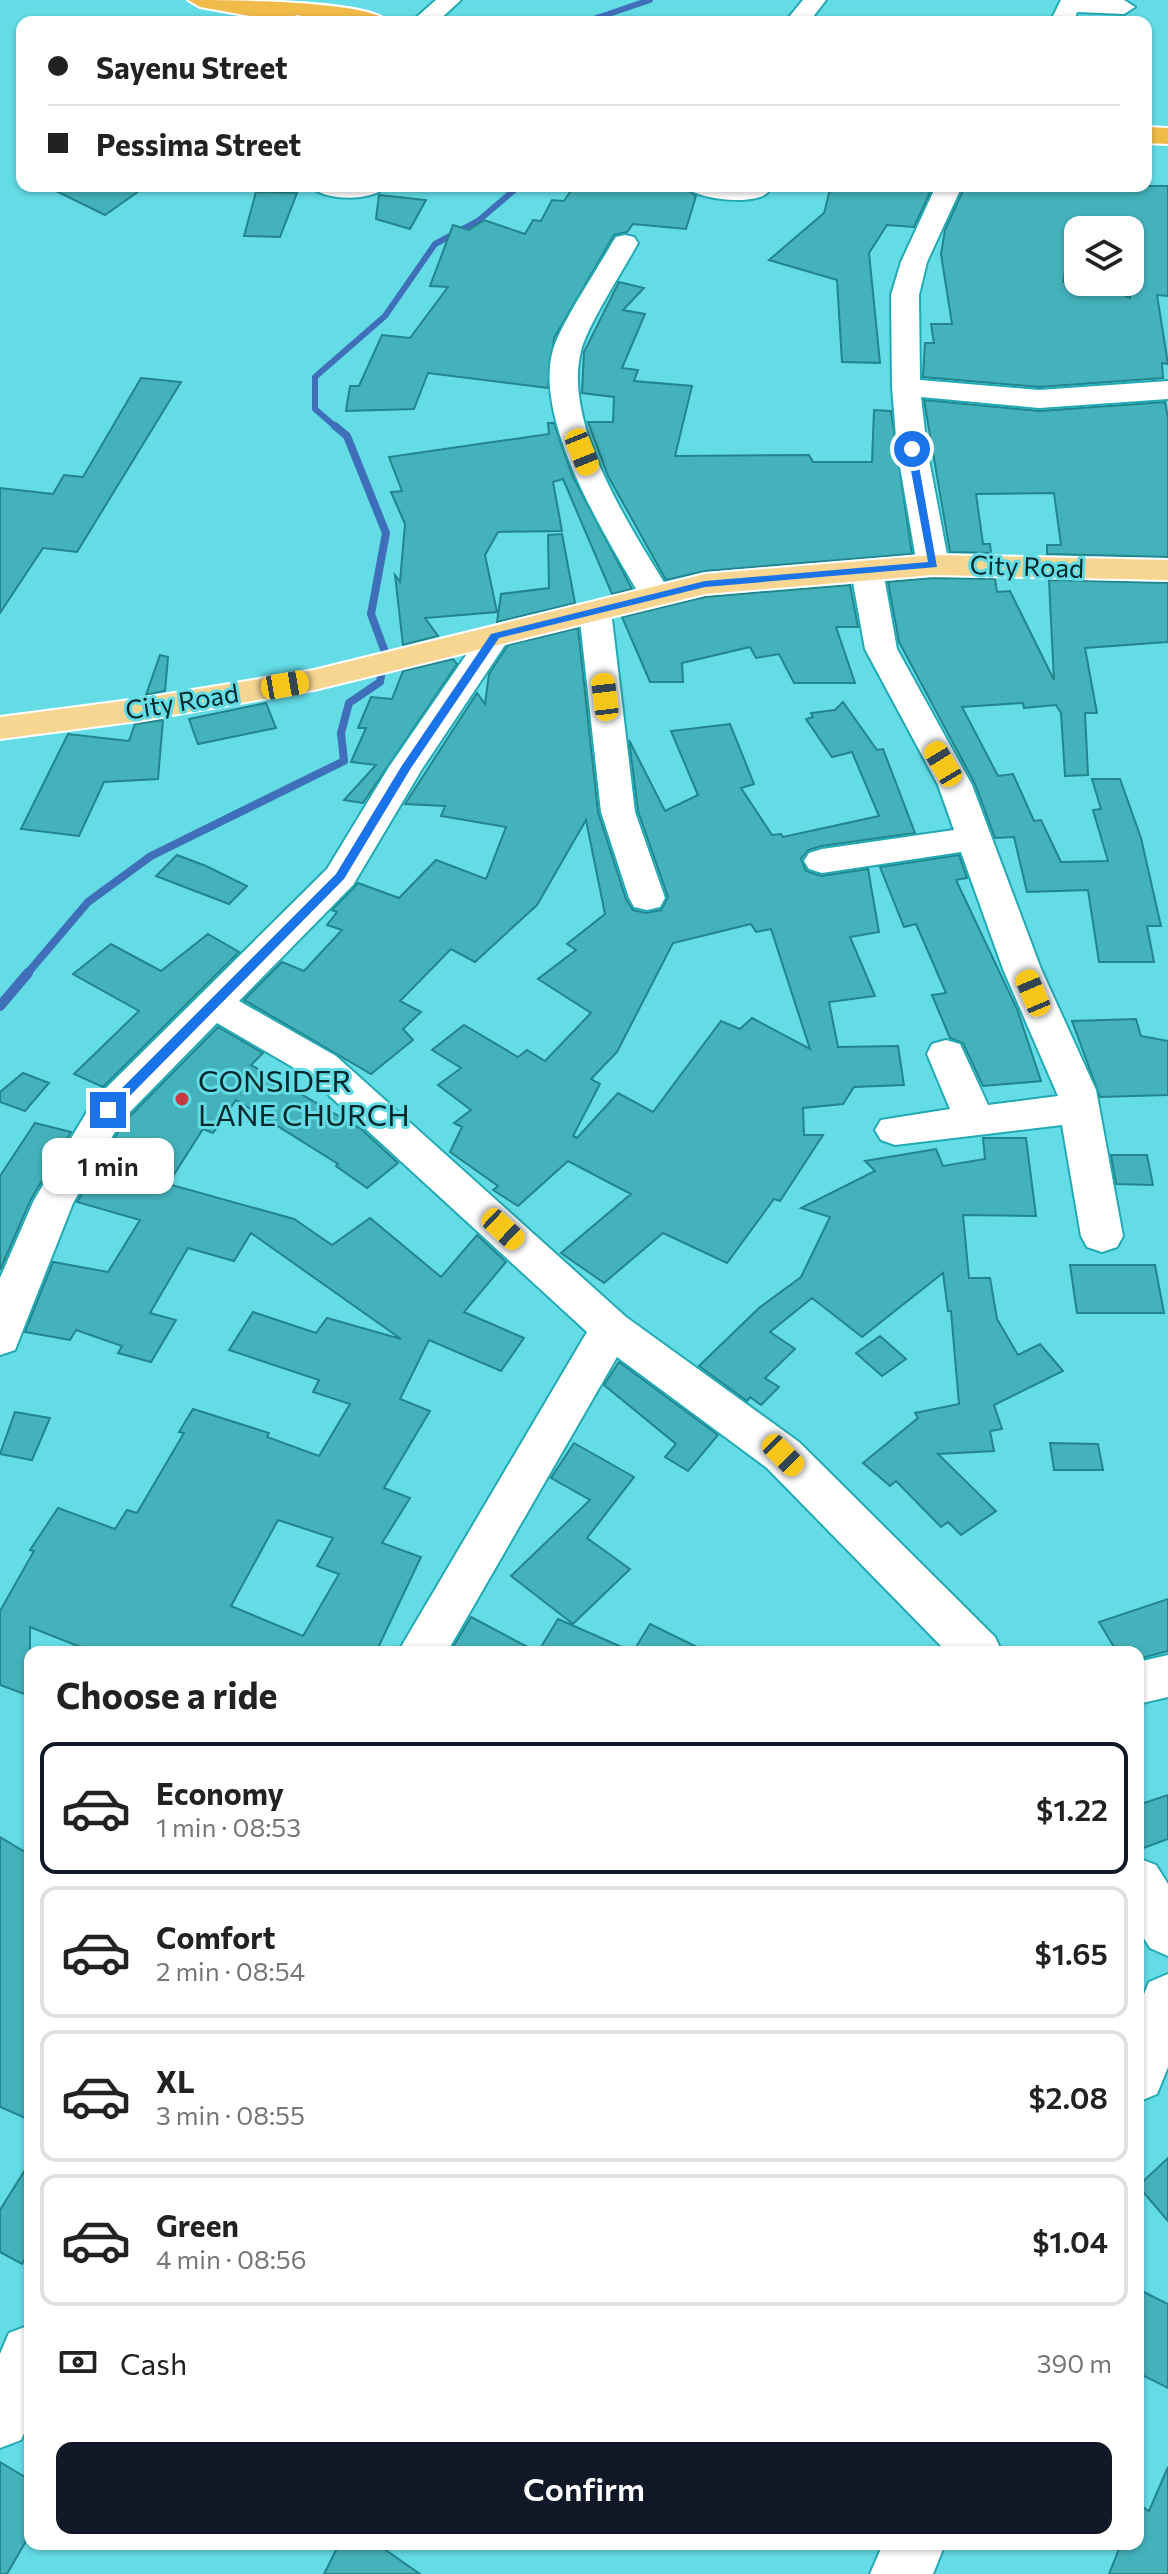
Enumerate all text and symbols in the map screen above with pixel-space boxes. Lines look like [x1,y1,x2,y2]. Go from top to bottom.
text: Sayenu Street [96,48,288,85]
text: Pessima Street [96,125,301,162]
map controls [1064,216,1144,296]
button: layers [1064,216,1144,296]
car [562,425,602,479]
route start [894,431,930,467]
street label: City Road [969,548,1085,583]
car [259,669,311,701]
car [590,672,620,722]
street label: City Road [123,676,241,725]
car [920,737,966,791]
car [1013,966,1053,1020]
place label: CONSIDER LANE CHURCH [198,1061,410,1132]
marker: CONSIDER LANE CHURCH [173,1090,191,1108]
route end [90,1092,126,1128]
callout: 1 min [42,1138,174,1194]
text: 1 min [77,1150,139,1181]
car [477,1204,529,1254]
car [758,1430,808,1480]
text: Choose a ride [56,1672,277,1716]
icon: car [60,1772,132,1844]
text: Economy [156,1774,284,1811]
text: $1.22 [1036,1790,1108,1827]
text: 1 min · 08:53 [156,1811,301,1842]
icon: car [60,1916,132,1988]
text: Comfort [156,1918,275,1955]
text: $1.65 [1035,1934,1108,1971]
text: 2 min · 08:54 [156,1955,305,1986]
icon: car [60,2060,132,2132]
text: XL [156,2062,195,2099]
text: $2.08 [1029,2078,1108,2115]
text: 3 min · 08:55 [156,2099,305,2130]
icon: car [60,2204,132,2276]
text: Green [156,2206,239,2243]
text: $1.04 [1032,2222,1108,2259]
text: 4 min · 08:56 [156,2243,307,2274]
icon: cash [56,2340,100,2384]
text: Cash [120,2344,187,2381]
text: 390 m [1037,2347,1112,2378]
button: Confirm [56,2442,1112,2534]

